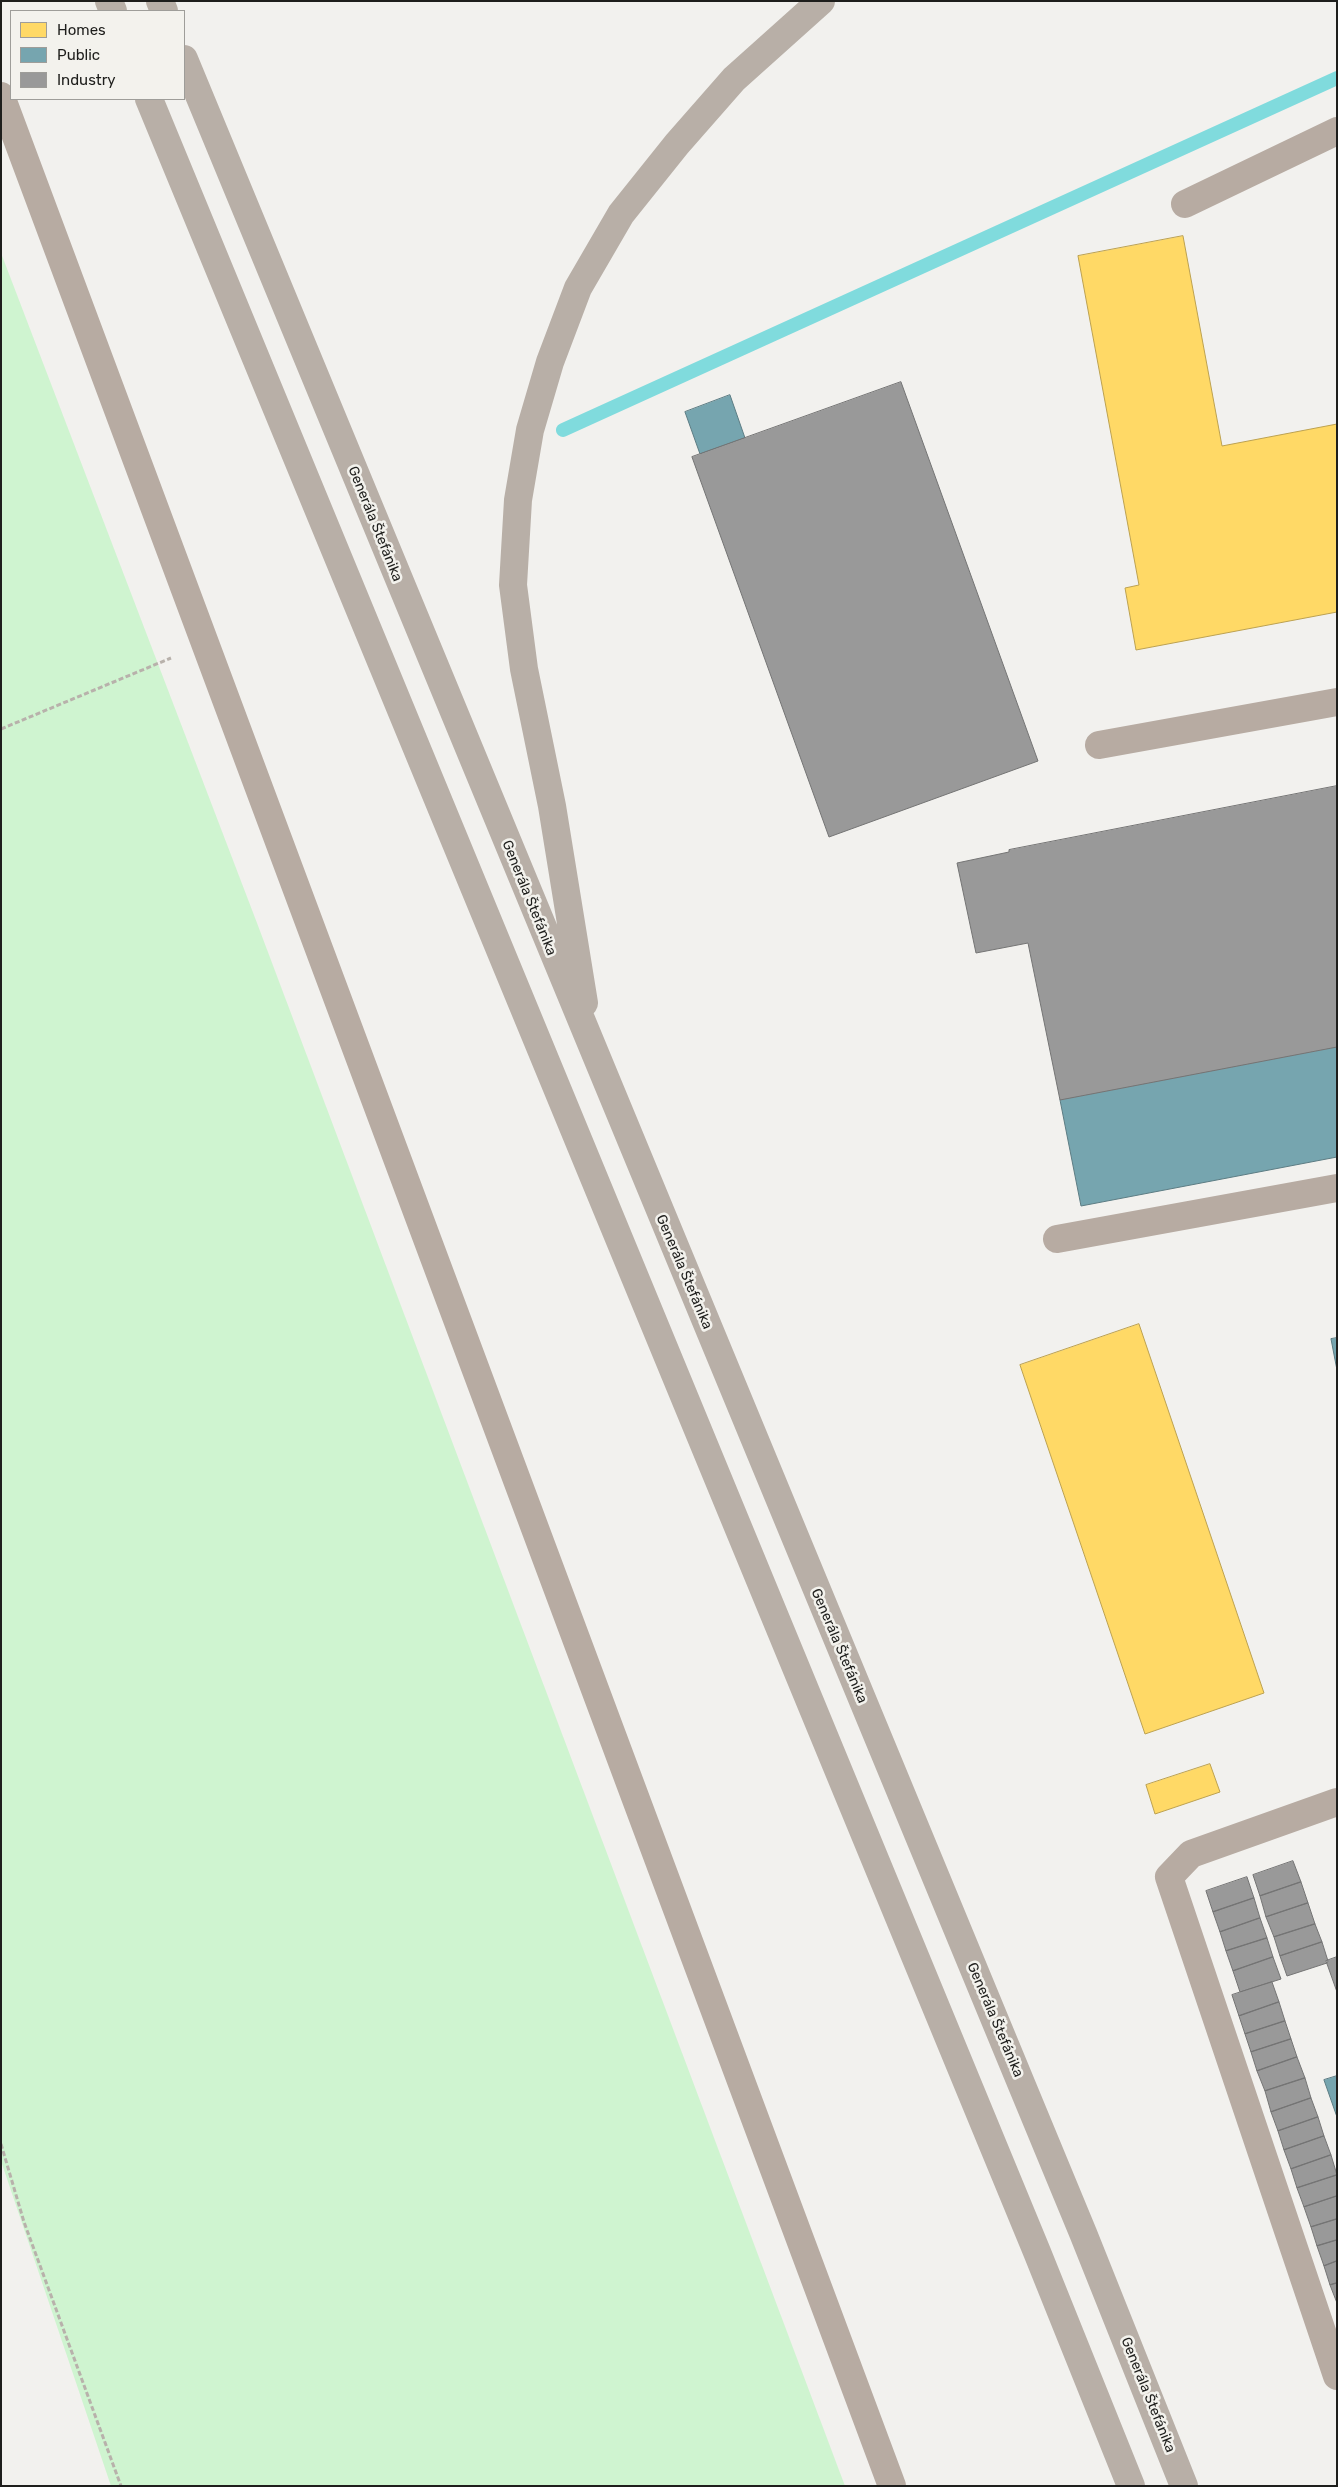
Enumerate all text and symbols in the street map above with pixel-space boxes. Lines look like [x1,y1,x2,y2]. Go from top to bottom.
legend [10,10,185,100]
text: Homes [57,21,106,39]
text: Public [57,46,100,64]
text: Industry [57,71,116,89]
street label: Generála Štefánika [344,464,406,584]
street label: Generála Štefánika [498,838,560,958]
street label: Generála Štefánika [652,1212,716,1332]
street label: Generála Štefánika [807,1586,871,1706]
street label: Generála Štefánika [963,1960,1027,2080]
street label: Generála Štefánika [1117,2335,1179,2455]

